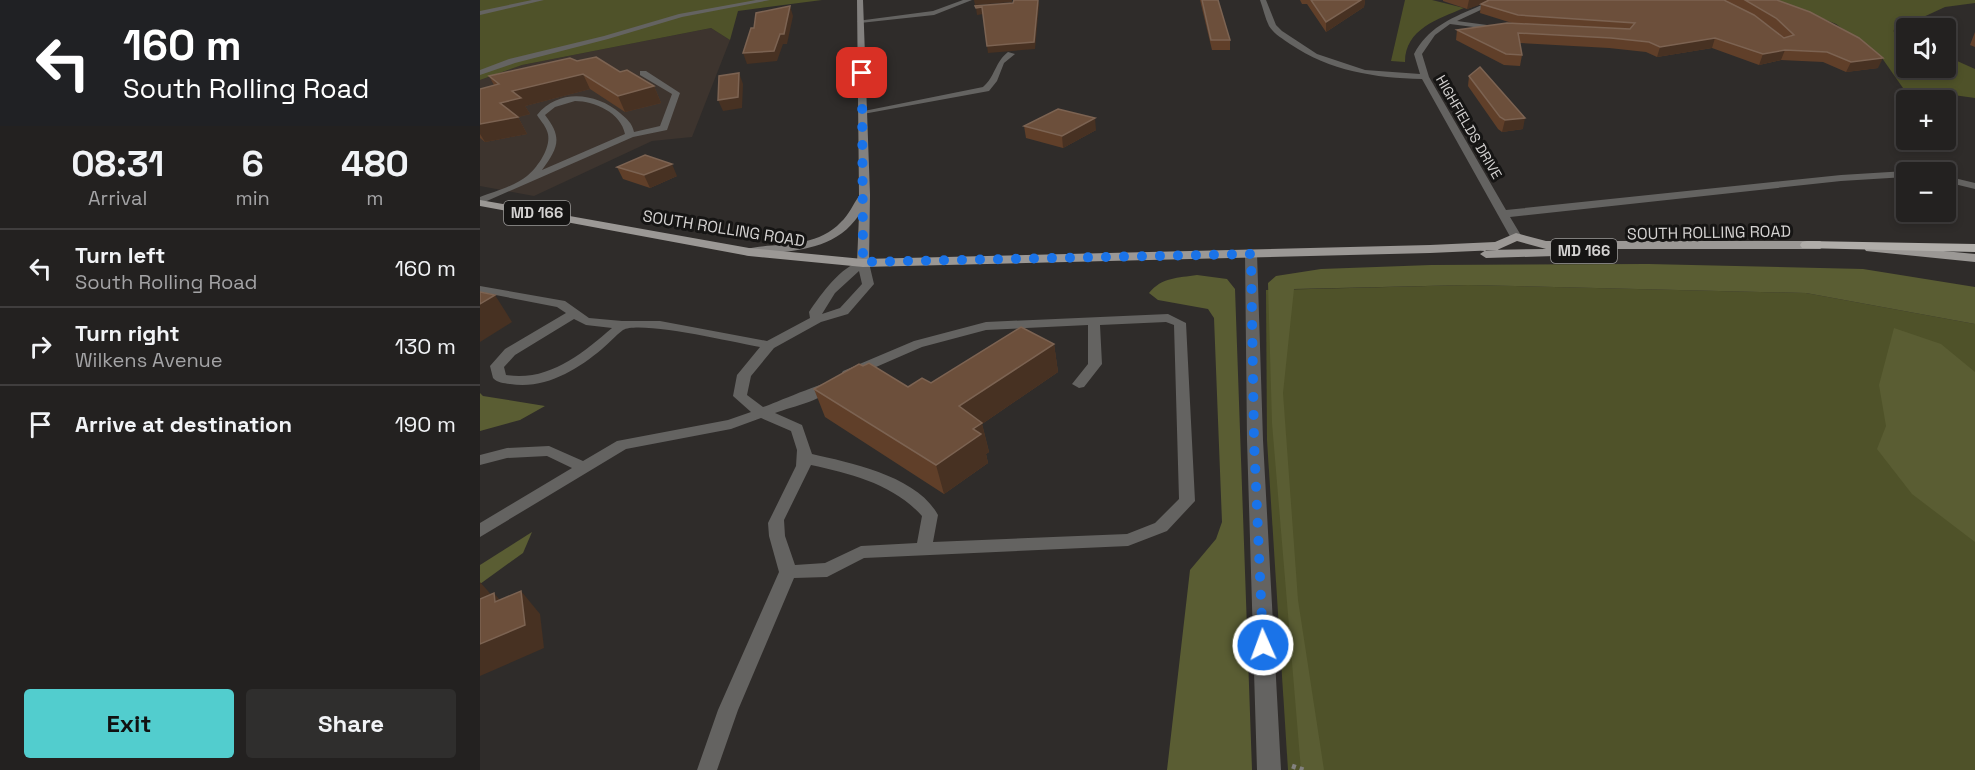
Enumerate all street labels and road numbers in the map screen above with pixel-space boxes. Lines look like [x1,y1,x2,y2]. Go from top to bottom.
street label: HIGHFIELDS DRIVE [1432,72,1506,182]
road number: MD 166 [504,201,570,225]
street label: SOUTH ROLLING ROAD [641,205,807,252]
street label: SOUTH ROLLING ROAD [1627,221,1791,244]
road number: MD 166 [1551,239,1617,263]

